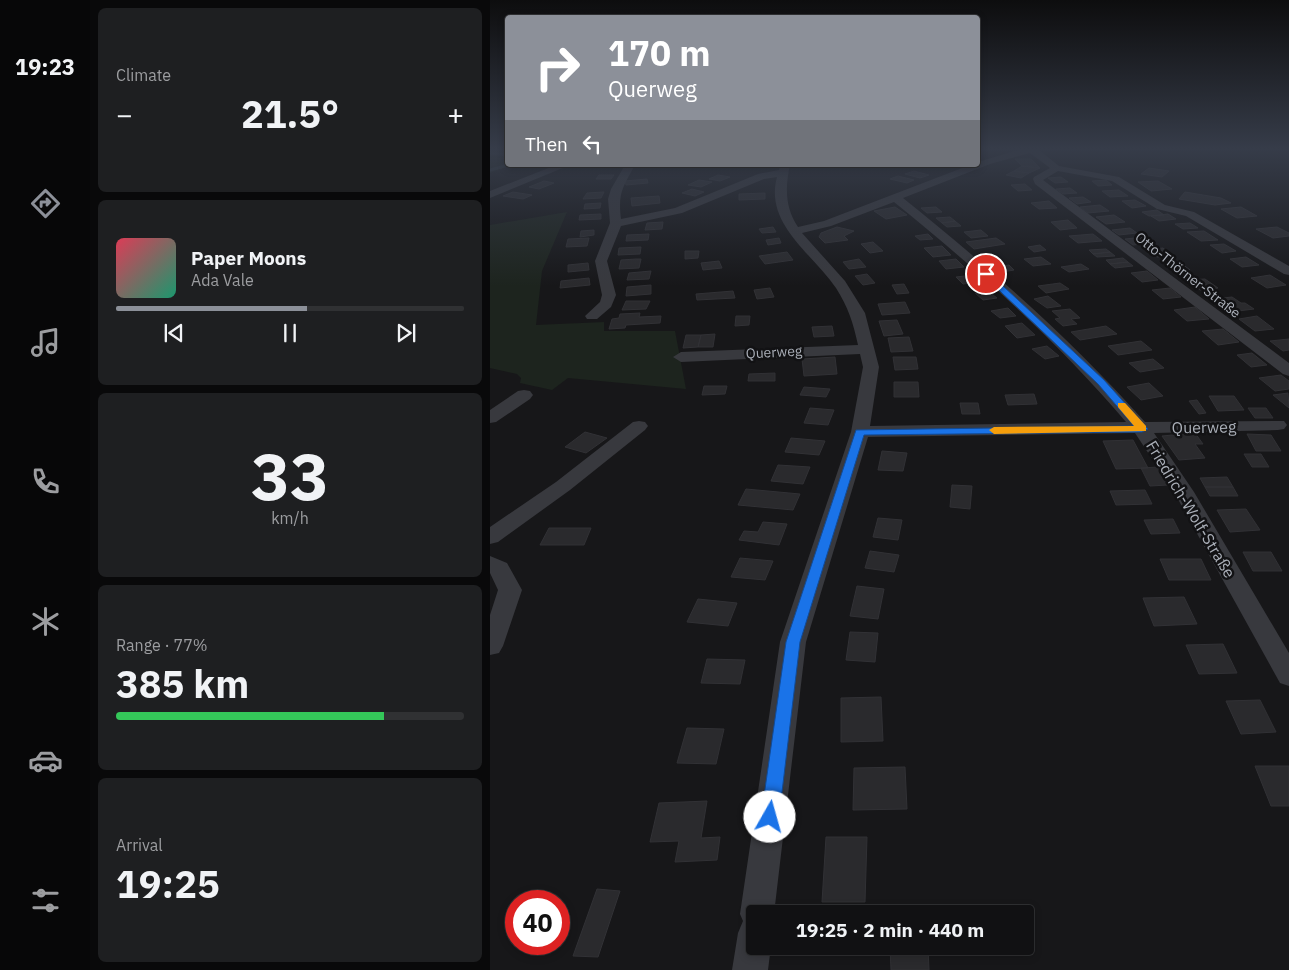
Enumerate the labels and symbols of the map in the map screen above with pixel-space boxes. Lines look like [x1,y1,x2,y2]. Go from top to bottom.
street label: Otto-Thörner-Straße [1131,228,1245,322]
pin [965,253,1007,295]
street label: Querweg [745,342,803,362]
street label: Querweg [1172,416,1237,438]
street label: Friedrich-Wolf-Straße [1142,437,1240,581]
position arrow [743,790,795,842]
speed limit sign: 40 [505,890,570,955]

